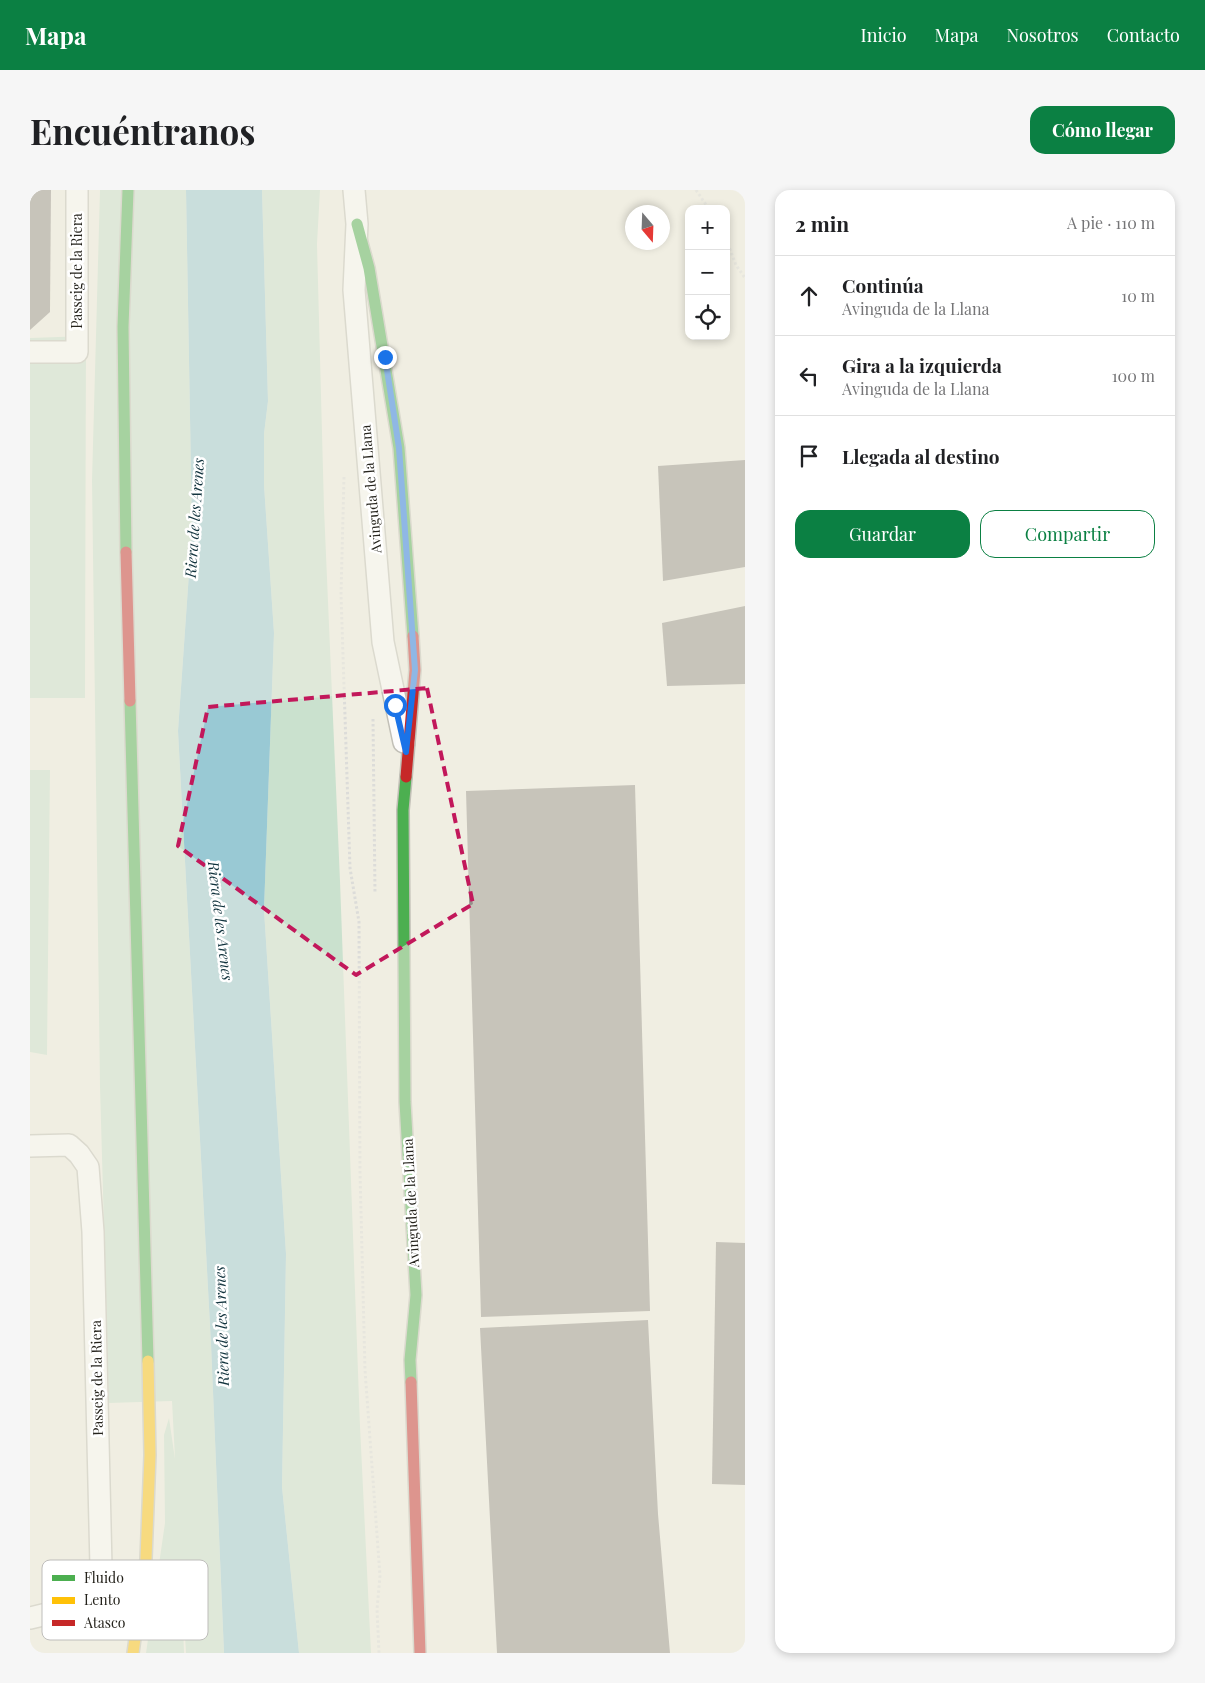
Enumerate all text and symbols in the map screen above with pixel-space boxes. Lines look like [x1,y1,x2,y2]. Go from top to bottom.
text: Mapa [25,19,86,51]
text: Inicio [861,23,907,47]
text: Mapa [935,23,979,47]
text: Nosotros [1007,23,1079,47]
text: Contacto [1107,23,1180,47]
button: Cómo llegar [1030,106,1175,154]
text: Encuéntranos [30,107,255,154]
north arrow [625,205,670,250]
map controls [685,205,730,340]
button: + [685,205,730,250]
text: 2 min [795,209,849,237]
text: A pie · 110 m [1067,212,1155,233]
street label: Passeig de la Riera [67,213,86,329]
button: − [685,250,730,295]
text: Continúa [842,272,924,298]
icon: ahead [795,282,823,310]
text: 10 m [1121,285,1155,306]
button: locate [685,295,730,340]
text: Avinguda de la Llana [842,298,990,319]
route end [374,346,397,369]
text: Gira a la izquierda [842,352,1002,378]
icon: left [795,362,823,390]
text: 100 m [1112,365,1155,386]
text: Avinguda de la Llana [842,378,990,399]
street label: Avinguda de la Llana [355,424,386,555]
icon: arrive [795,442,823,470]
text: Llegada al destino [842,443,1000,469]
water label: Riera de les Arenes [180,457,208,579]
button: Guardar [795,510,970,558]
button: Compartir [980,510,1155,558]
route start [384,694,407,717]
water label: Riera de les Arenes [204,859,238,982]
street label: Avinguda de la Llana [398,1138,423,1269]
water label: Riera de les Arenes [209,1265,233,1387]
street label: Passeig de la Riera [86,1320,107,1436]
legend [42,1560,208,1640]
text: Fluido [84,1568,124,1587]
text: Lento [84,1590,121,1609]
text: Atasco [83,1613,126,1632]

